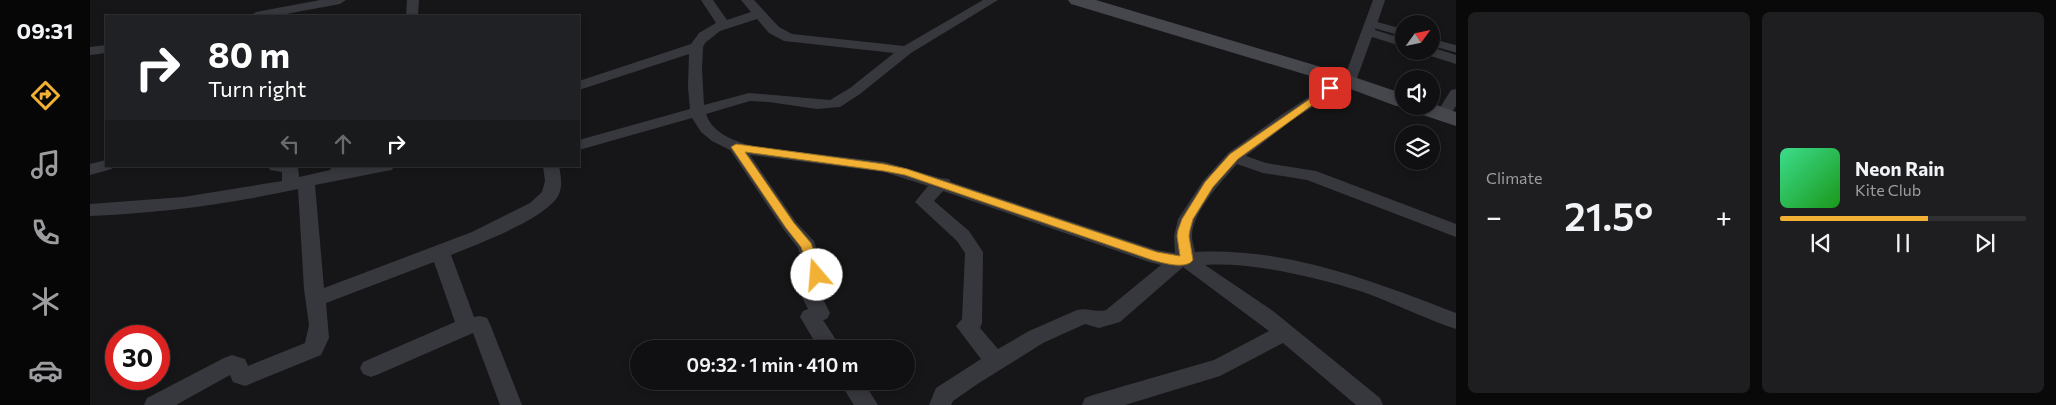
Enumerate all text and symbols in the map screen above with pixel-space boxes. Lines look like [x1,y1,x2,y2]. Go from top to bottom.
north arrow [1395,15,1440,60]
map controls [1395,15,1440,170]
text: 09:31 [17,17,73,44]
text: 80 m [208,32,290,75]
icon: right [125,35,190,100]
pin [1309,67,1351,109]
button: sound [1395,70,1440,115]
icon: arrive [1316,74,1344,102]
text: Turn right [208,75,306,102]
icon: directions [28,78,63,113]
button: layers [1395,125,1440,170]
icon: left [276,130,304,158]
icon: ahead [329,130,357,158]
icon: right [382,130,410,158]
icon: music [28,147,63,182]
text: Neon Rain [1855,157,1945,180]
text: Climate [1486,168,1542,187]
text: Kite Club [1855,180,1921,199]
text: 21.5° [1564,192,1653,239]
text: − [1486,199,1502,233]
text: + [1716,199,1732,233]
icon: phone [28,215,63,250]
icon: previous [1807,229,1835,257]
icon: pause [1889,229,1917,257]
icon: next [1971,229,1999,257]
position arrow [790,248,842,300]
icon: climate [28,284,63,319]
speed limit sign: 30 [105,325,170,390]
icon: car [28,353,63,388]
text: 09:32 · 1 min · 410 m [687,353,858,376]

